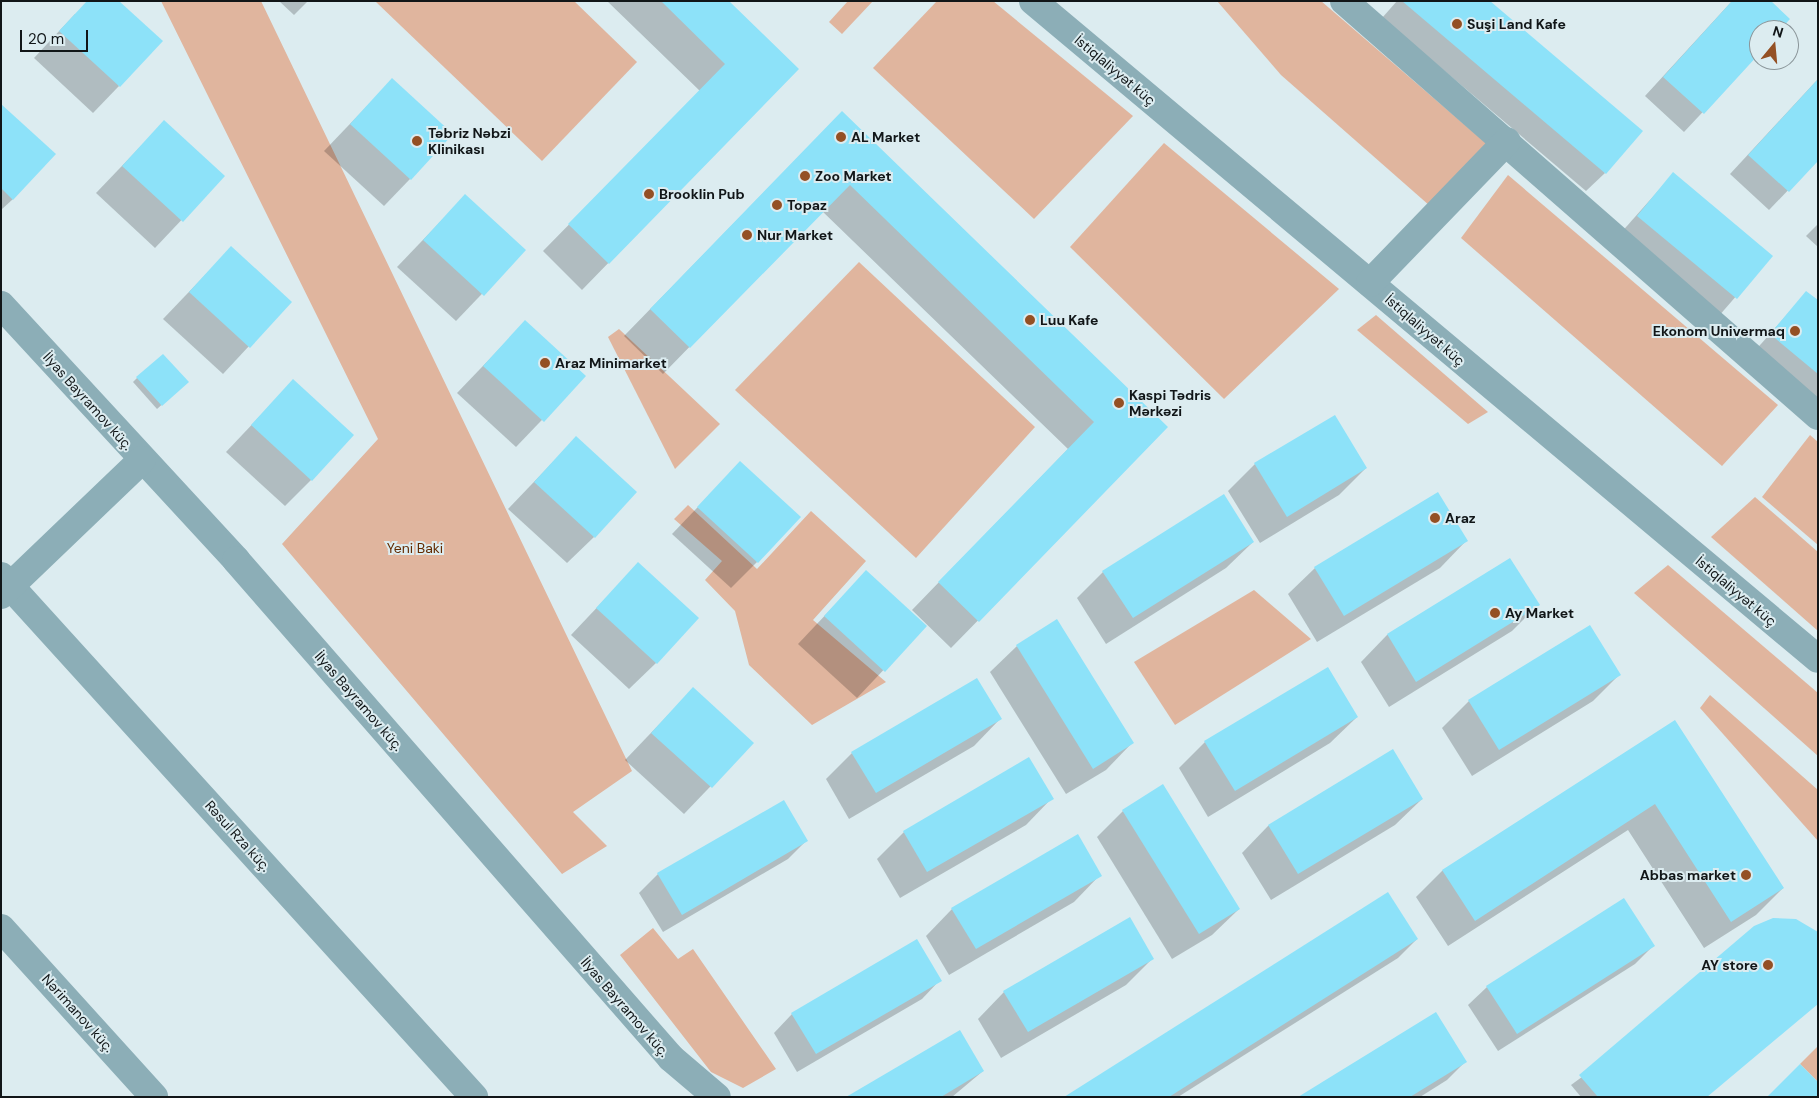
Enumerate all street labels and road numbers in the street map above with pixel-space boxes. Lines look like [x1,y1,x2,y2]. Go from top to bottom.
street label: İstiqlaliyyət küç [1071,32,1159,108]
street label: İstiqlaliyyət küç [1382,291,1468,369]
street label: İlyas Bayramov küç. [40,349,136,453]
street label: İstiqlaliyyət küç [1692,553,1780,629]
street label: İlyas Bayramov küç. [311,648,407,754]
street label: Rəsul Rza küç. [202,797,274,875]
street label: İlyas Bayramov küç. [577,954,673,1060]
street label: Nərimanov küç. [39,971,117,1055]

